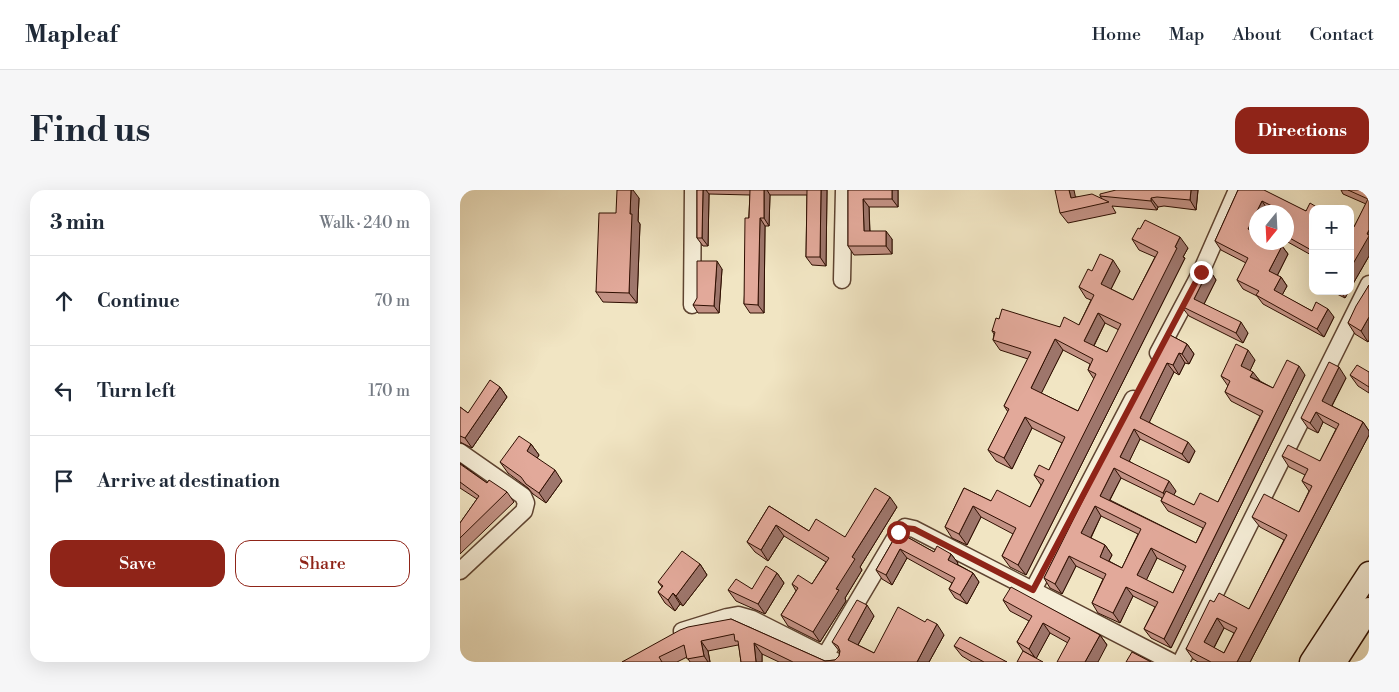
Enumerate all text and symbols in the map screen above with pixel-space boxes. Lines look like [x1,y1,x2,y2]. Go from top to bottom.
text: Mapleaf [25,20,118,50]
text: Home [1092,23,1141,46]
text: Map [1169,23,1205,46]
text: About [1233,23,1282,46]
text: Contact [1310,23,1374,46]
button: Directions [1235,107,1369,154]
text: Find us [30,109,150,152]
north arrow [1249,205,1294,250]
map controls [1309,205,1354,295]
button: + [1309,205,1354,250]
text: 3 min [50,210,105,236]
text: Walk · 240 m [319,213,410,233]
button: − [1309,250,1354,295]
route end [1190,261,1213,284]
icon: ahead [50,287,78,315]
text: Continue [97,289,180,313]
text: 70 m [374,291,410,311]
icon: left [50,377,78,405]
text: Turn left [97,379,176,403]
text: 170 m [368,381,410,401]
icon: arrive [50,467,78,495]
text: Arrive at destination [97,469,280,493]
route start [887,521,910,544]
button: Save [50,540,225,587]
button: Share [235,540,410,587]

